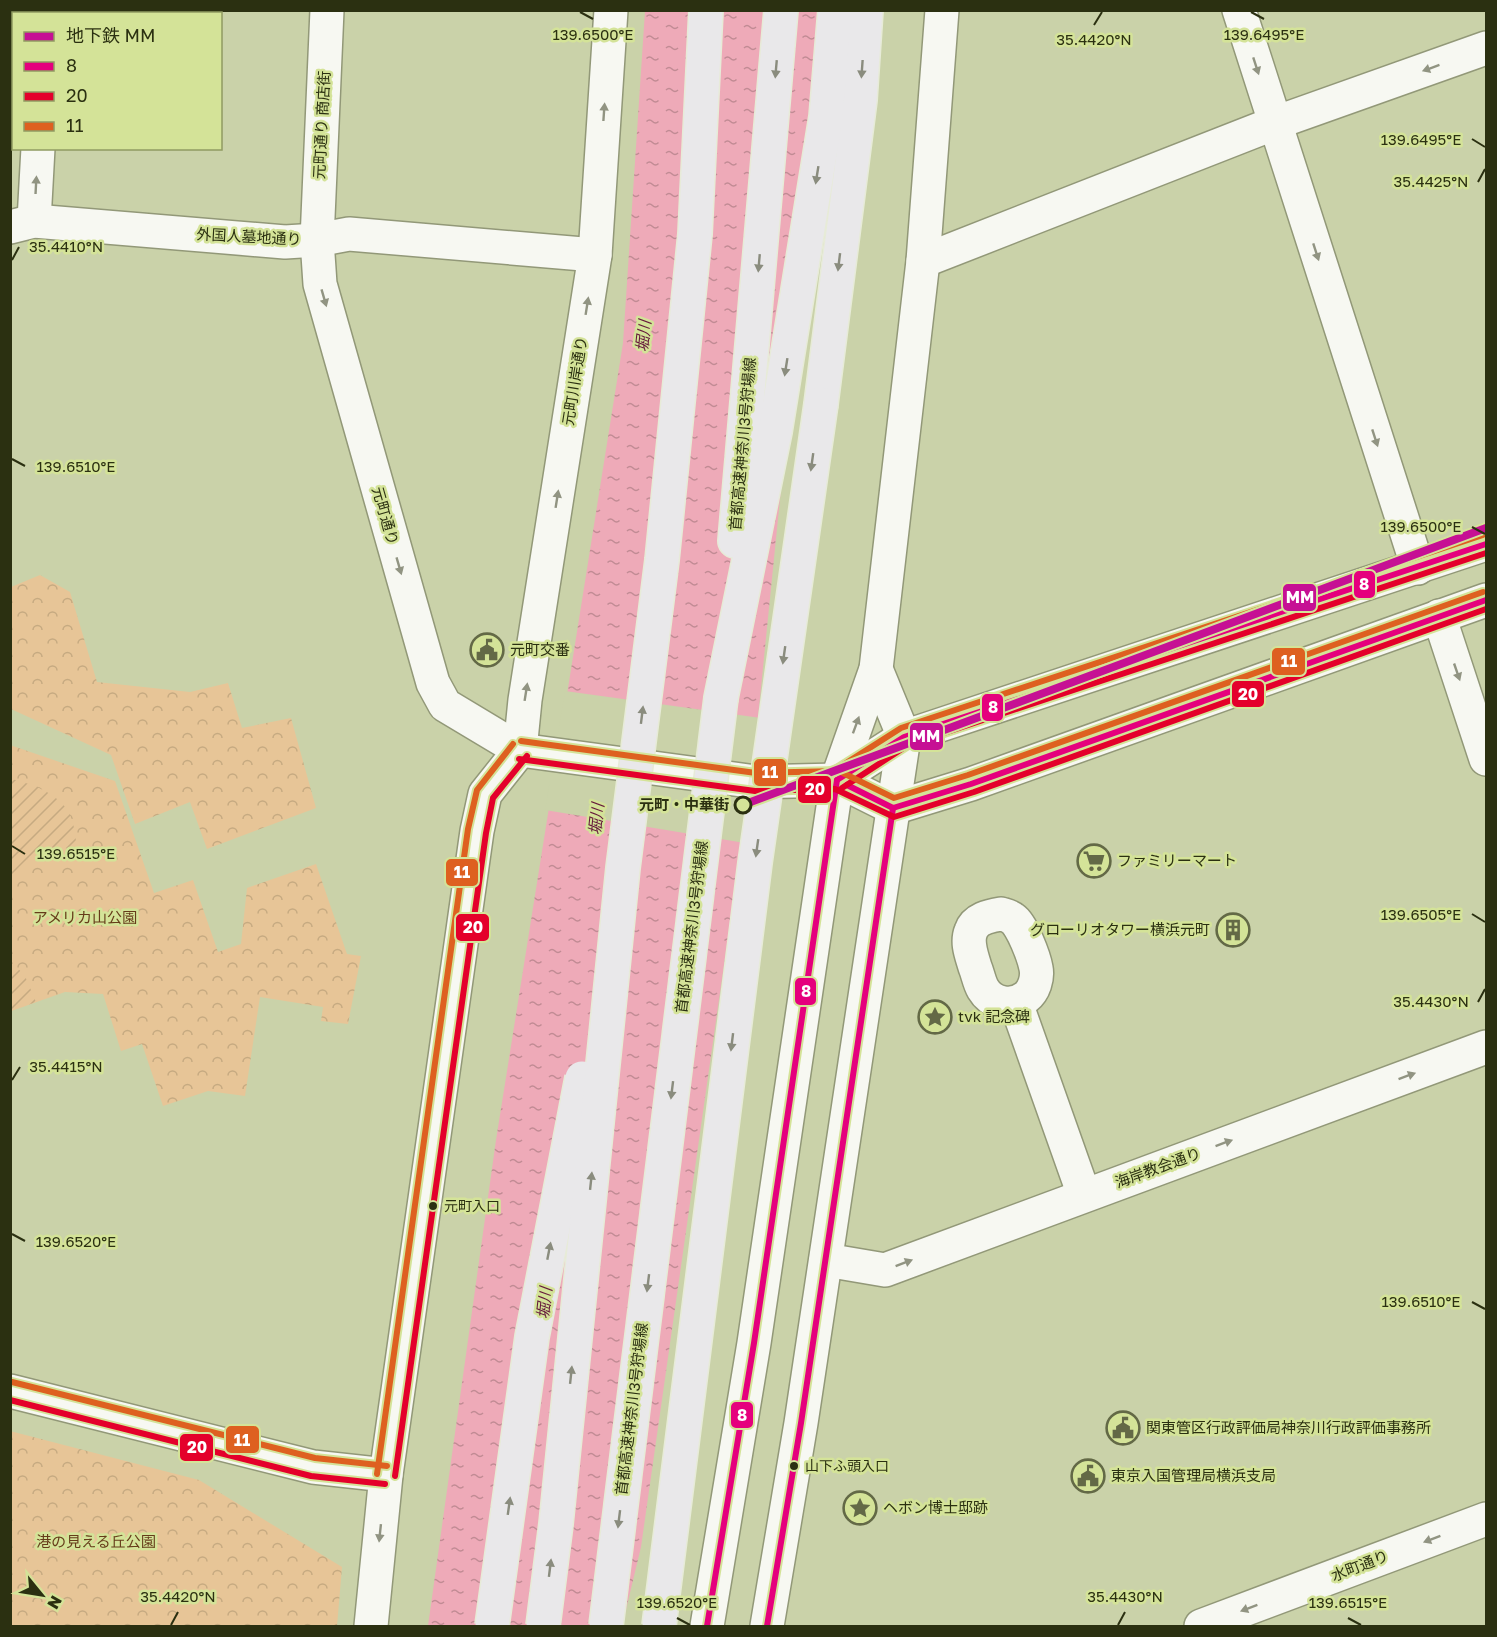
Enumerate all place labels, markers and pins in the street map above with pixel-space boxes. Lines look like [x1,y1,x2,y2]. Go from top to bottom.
public building icon: 元町交番 [469,632,505,668]
place label: 元町交番 [510,640,570,658]
place label: 元町・中華街 [639,795,729,813]
marker: 元町・中華街 [734,796,752,814]
supermarket icon: ファミリーマート [1076,843,1112,879]
place label: ファミリーマート [1117,851,1237,869]
building icon: グローリオタワー横浜元町 [1215,912,1251,948]
place label: グローリオタワー横浜元町 [1030,920,1210,938]
place icon: tvk 記念碑 [917,999,953,1035]
place label: tvk 記念碑 [958,1007,1030,1025]
place label: 元町入口 [444,1197,500,1214]
marker: 元町入口 [427,1200,439,1212]
public building icon: 関東管区行政評価局神奈川行政評価事務所 [1105,1410,1141,1446]
place label: 関東管区行政評価局神奈川行政評価事務所 [1146,1418,1431,1436]
place label: 山下ふ頭入口 [805,1457,889,1474]
public building icon: 東京入国管理局横浜支局 [1070,1458,1106,1494]
marker: 山下ふ頭入口 [788,1460,800,1472]
place label: 東京入国管理局横浜支局 [1111,1466,1276,1484]
place icon: ヘボン博士邸跡 [842,1490,878,1526]
place label: ヘボン博士邸跡 [883,1498,988,1516]

